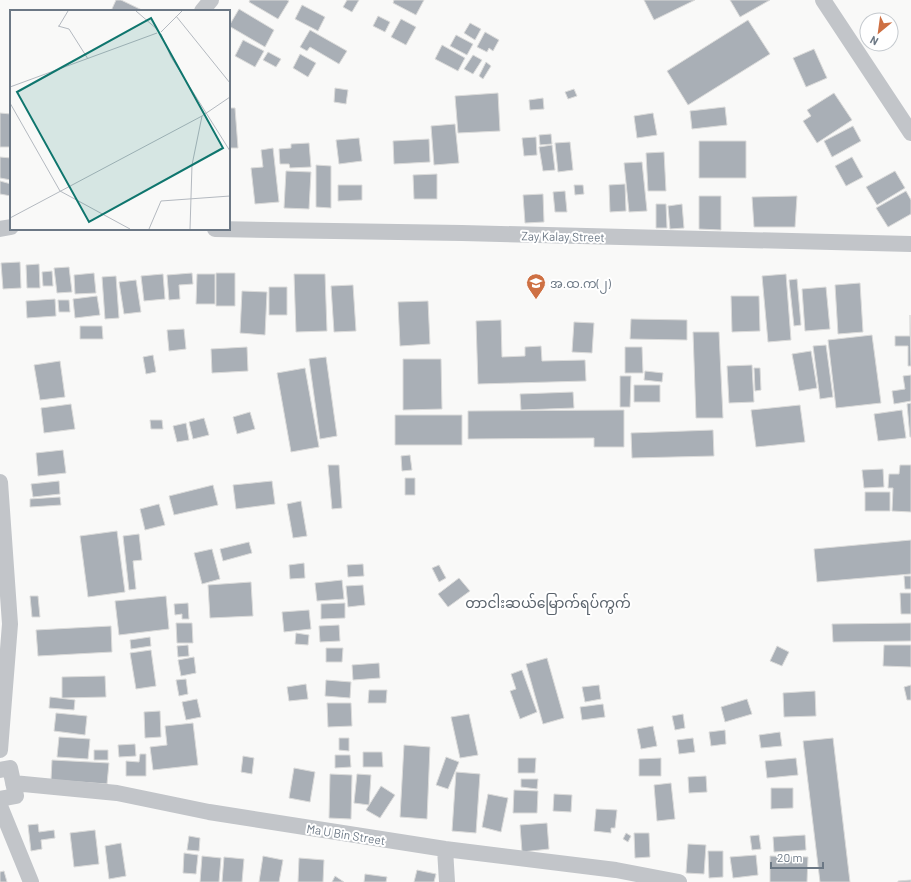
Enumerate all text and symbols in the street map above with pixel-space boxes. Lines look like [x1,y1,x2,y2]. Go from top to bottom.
inset map [10,10,230,230]
north arrow [859,12,899,52]
text: N [868,34,880,49]
street label: Zay Kalay Street [521,228,605,244]
school or university icon: အ.ထ.က(၂) [525,272,547,300]
place label: အ.ထ.က(၂) [550,276,612,294]
district label: တာငါးဆယ်မြောက်ရပ်ကွက် [465,593,631,615]
street label: Ma U Bin Street [306,821,386,847]
scale bar [771,844,823,870]
text: 20 m [777,850,803,864]

